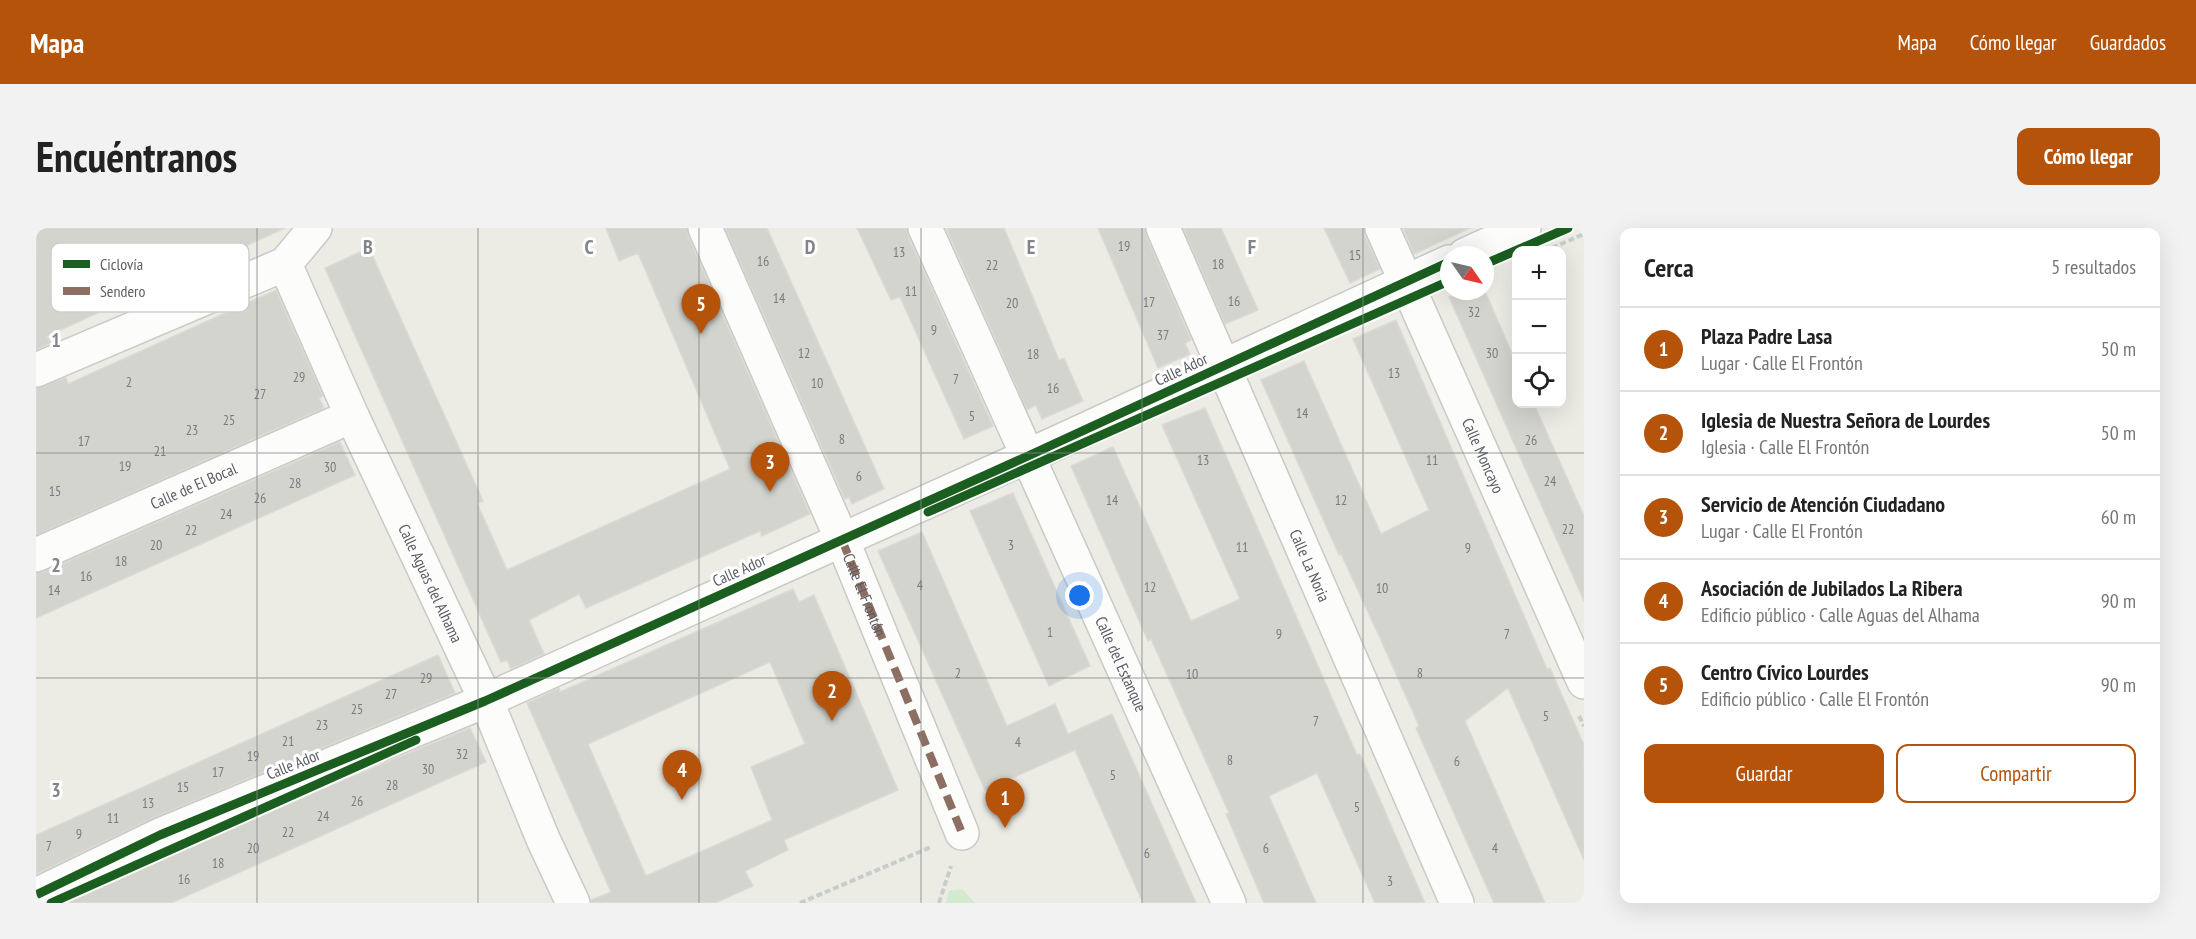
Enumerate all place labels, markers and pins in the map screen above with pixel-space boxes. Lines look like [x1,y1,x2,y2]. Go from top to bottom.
pin: 5 [682,285,720,334]
pin: 3 [750,442,790,492]
pin: 2 [812,672,852,721]
pin: 4 [662,750,702,800]
pin: 1 [986,778,1024,828]

